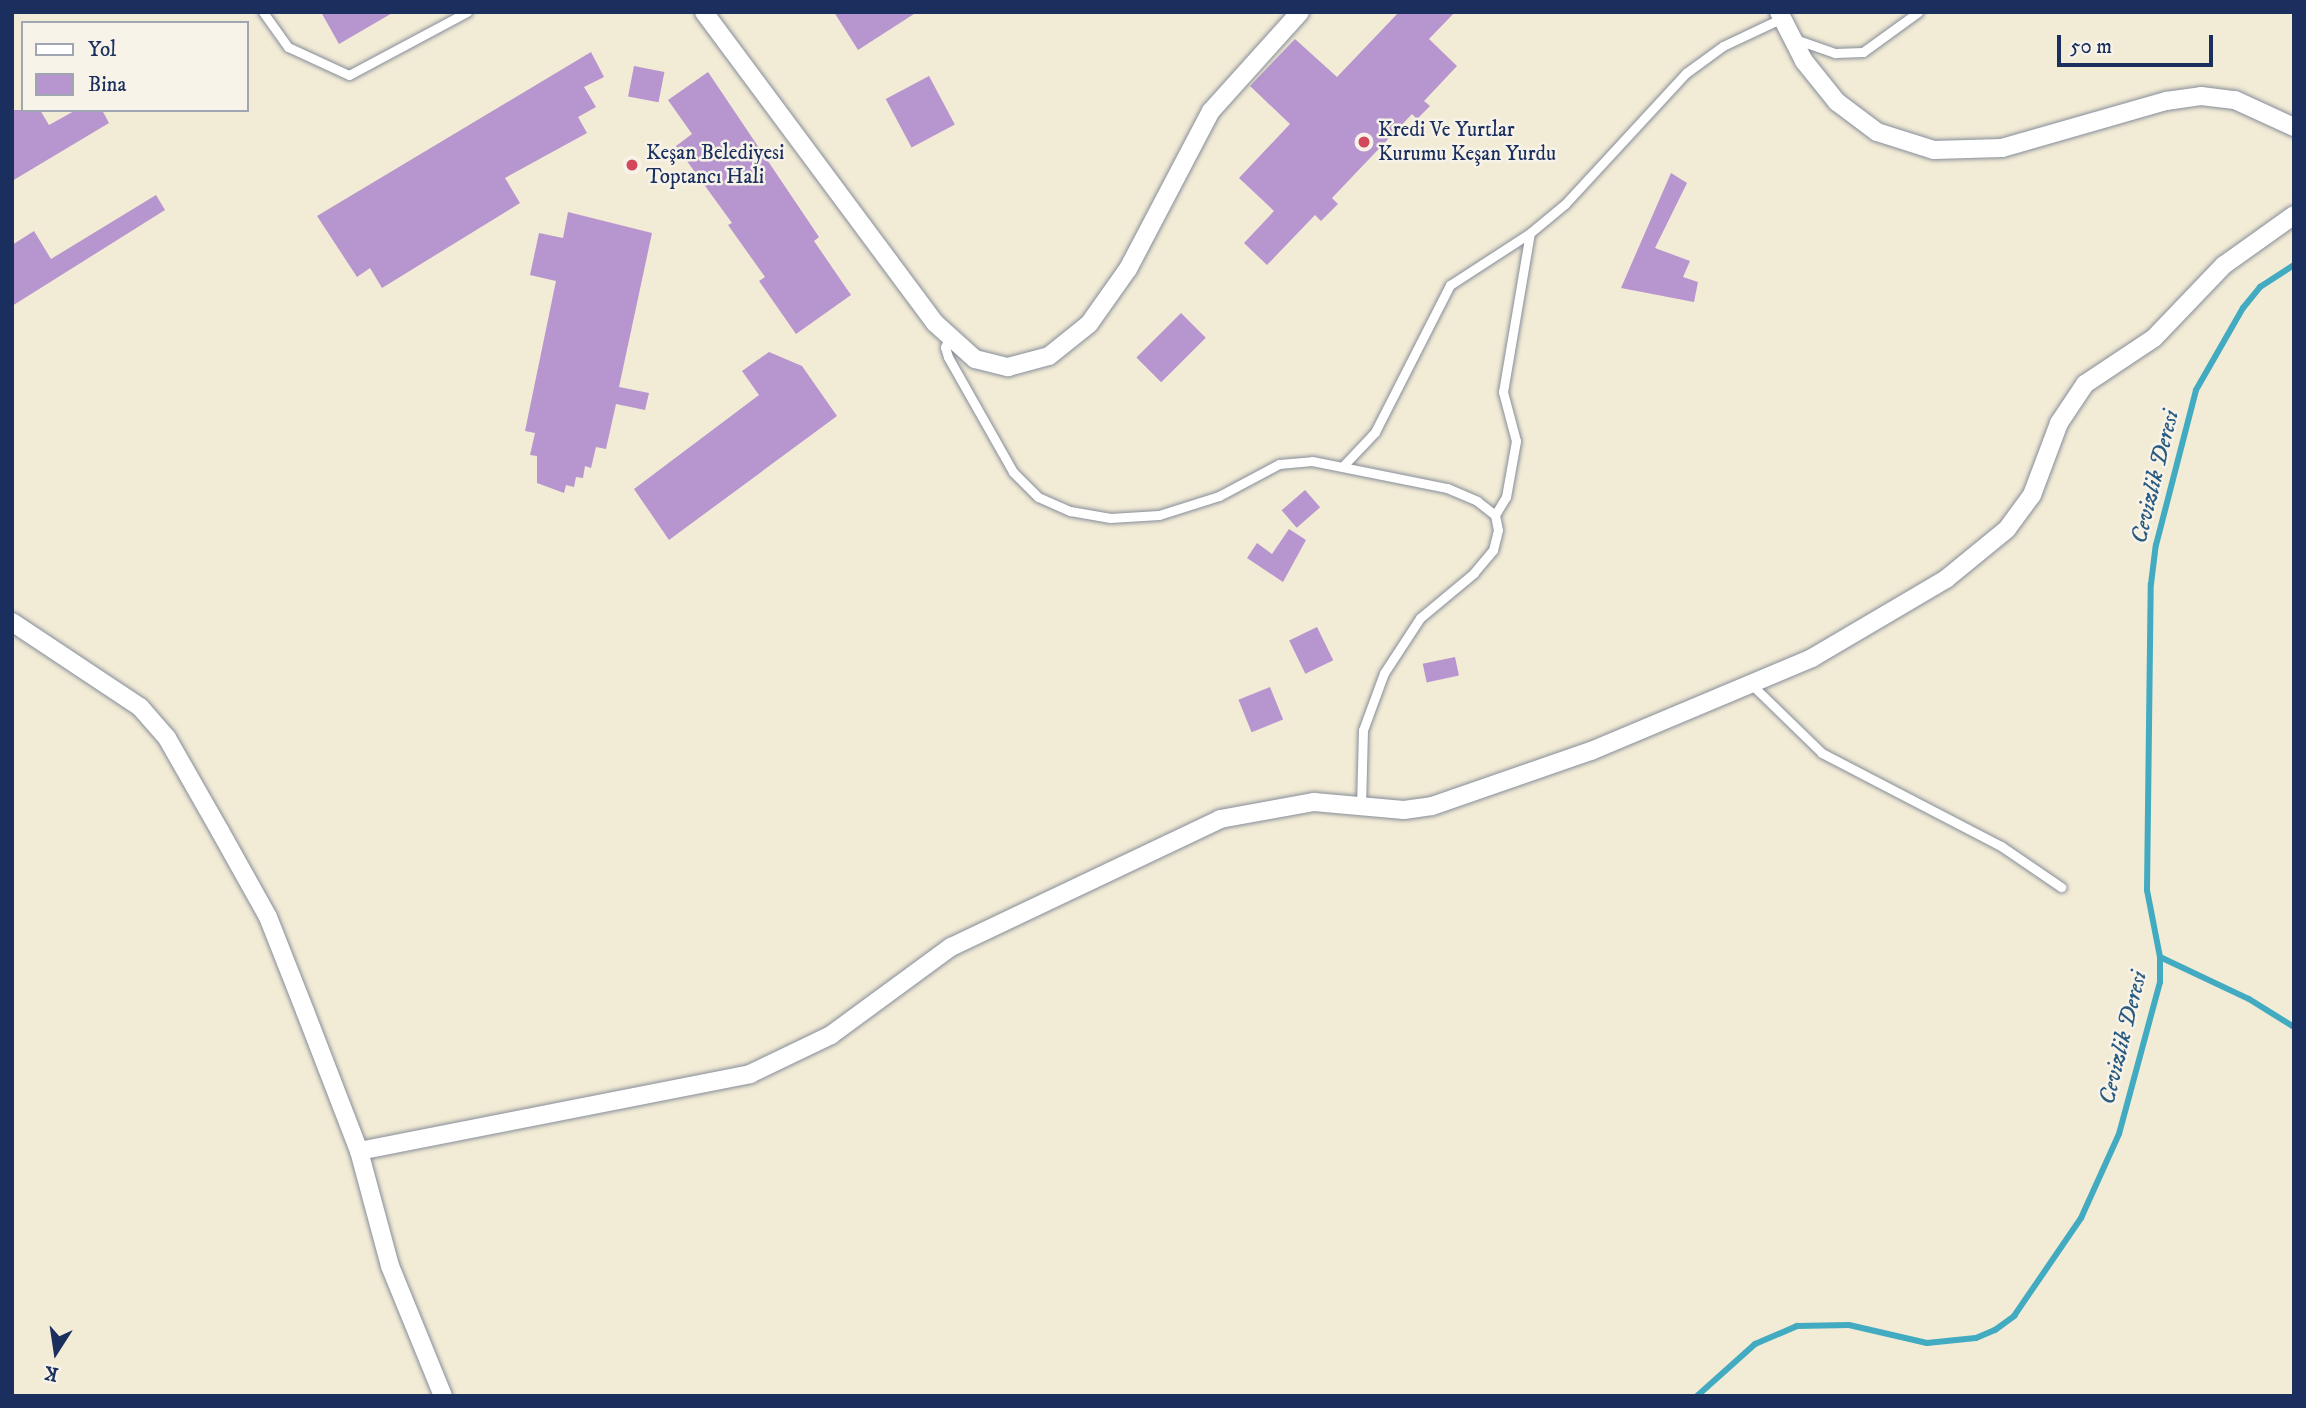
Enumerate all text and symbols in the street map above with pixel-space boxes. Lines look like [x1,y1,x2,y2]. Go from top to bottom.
legend [21,21,248,112]
scale bar [2061,21,2217,65]
text: 50 m [2070,34,2112,60]
text: Yol [88,37,116,63]
text: Bina [88,72,127,98]
place label: Kredi Ve Yurtlar Kurumu Keşan Yurdu [1378,117,1556,167]
marker: Kredi Ve Yurtlar Kurumu Keşan Yurdu [1356,134,1372,150]
place label: Keşan Belediyesi Toptancı Hali [646,140,785,190]
marker: Keşan Belediyesi Toptancı Hali [624,157,640,173]
water label: Cevizlik Deresi [2126,407,2186,547]
water label: Cevizlik Deresi [2094,968,2154,1108]
north arrow [21,1317,91,1387]
text: K [43,1360,60,1386]

